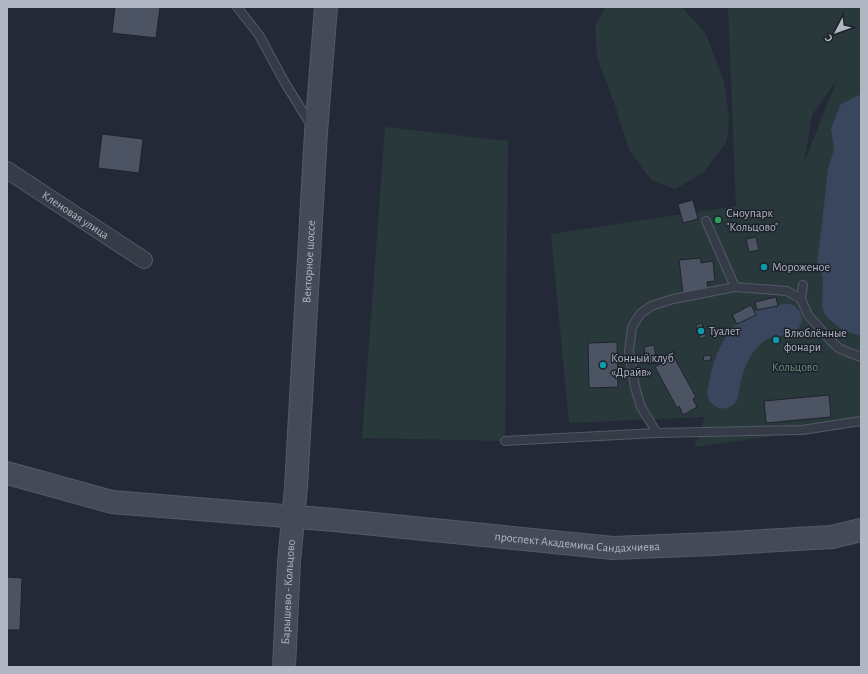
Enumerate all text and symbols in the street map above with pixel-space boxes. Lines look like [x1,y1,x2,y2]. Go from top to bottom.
north arrow [816,12,856,52]
text: С [823,32,835,44]
street label: Кленовая улица [40,189,112,242]
place label: Сноупарк "Кольцово" [726,207,778,233]
marker: Сноупарк "Кольцово" [713,215,723,225]
street label: Векторное шоссе [300,220,317,304]
place label: Мороженое [772,261,830,273]
marker: Мороженое [759,262,769,272]
place label: Туалет [709,325,740,338]
marker: Туалет [696,326,706,336]
place label: Влюблённые фонари [784,327,847,353]
marker: Влюблённые фонари [771,335,781,345]
place label: Конный клуб «Драйв» [611,352,674,378]
marker: Конный клуб «Драйв» [598,360,608,370]
park label: Кольцово [772,361,818,373]
street label: проспект Академика Сандахчиева [494,530,661,554]
street label: Барышево - Кольцово [279,539,297,645]

